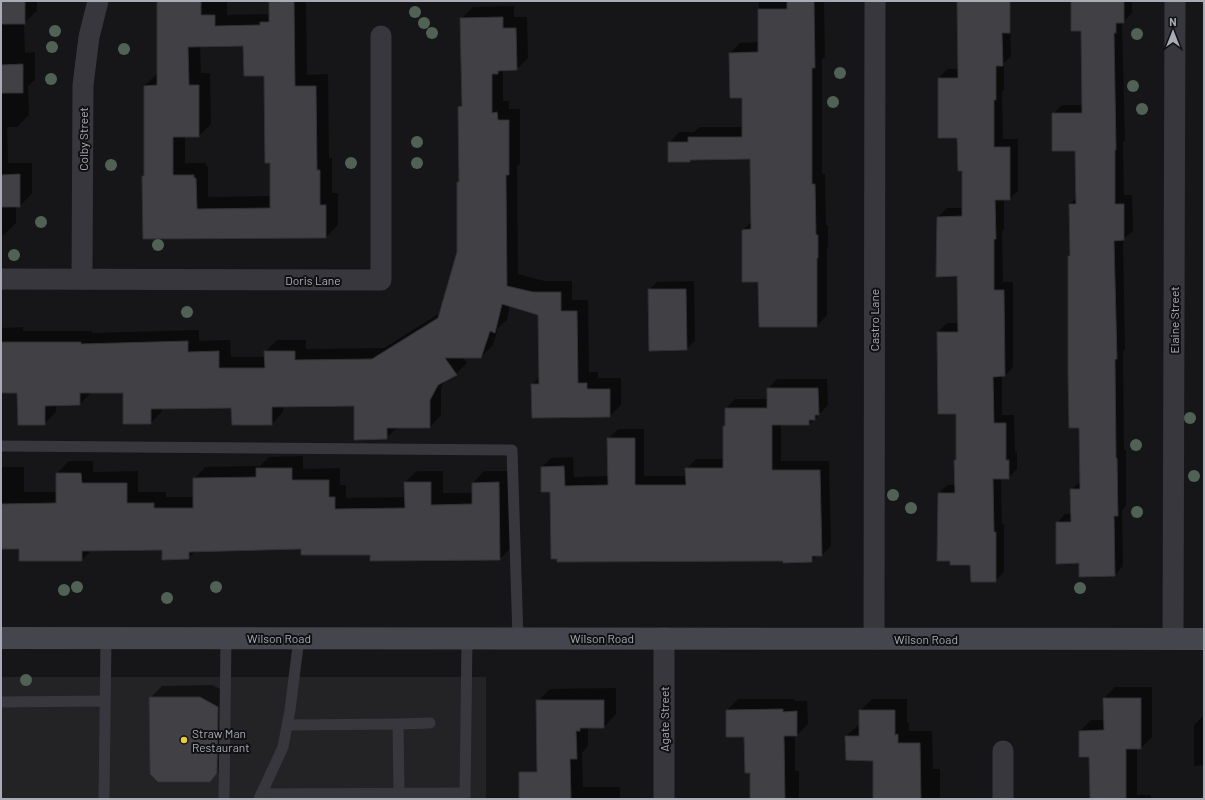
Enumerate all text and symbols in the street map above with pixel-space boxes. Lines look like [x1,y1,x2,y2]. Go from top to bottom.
north arrow [1153,12,1193,52]
text: N [1169,15,1177,28]
street label: Colby Street [76,107,90,171]
street label: Doris Lane [285,273,341,287]
street label: Elaine Street [1167,286,1181,354]
street label: Castro Lane [867,289,881,351]
street label: Wilson Road [247,631,311,645]
street label: Wilson Road [570,631,634,645]
street label: Wilson Road [894,632,958,646]
street label: Agate Street [657,686,671,752]
place label: Straw Man Restaurant [192,726,250,754]
marker: Straw Man Restaurant [179,735,189,745]

